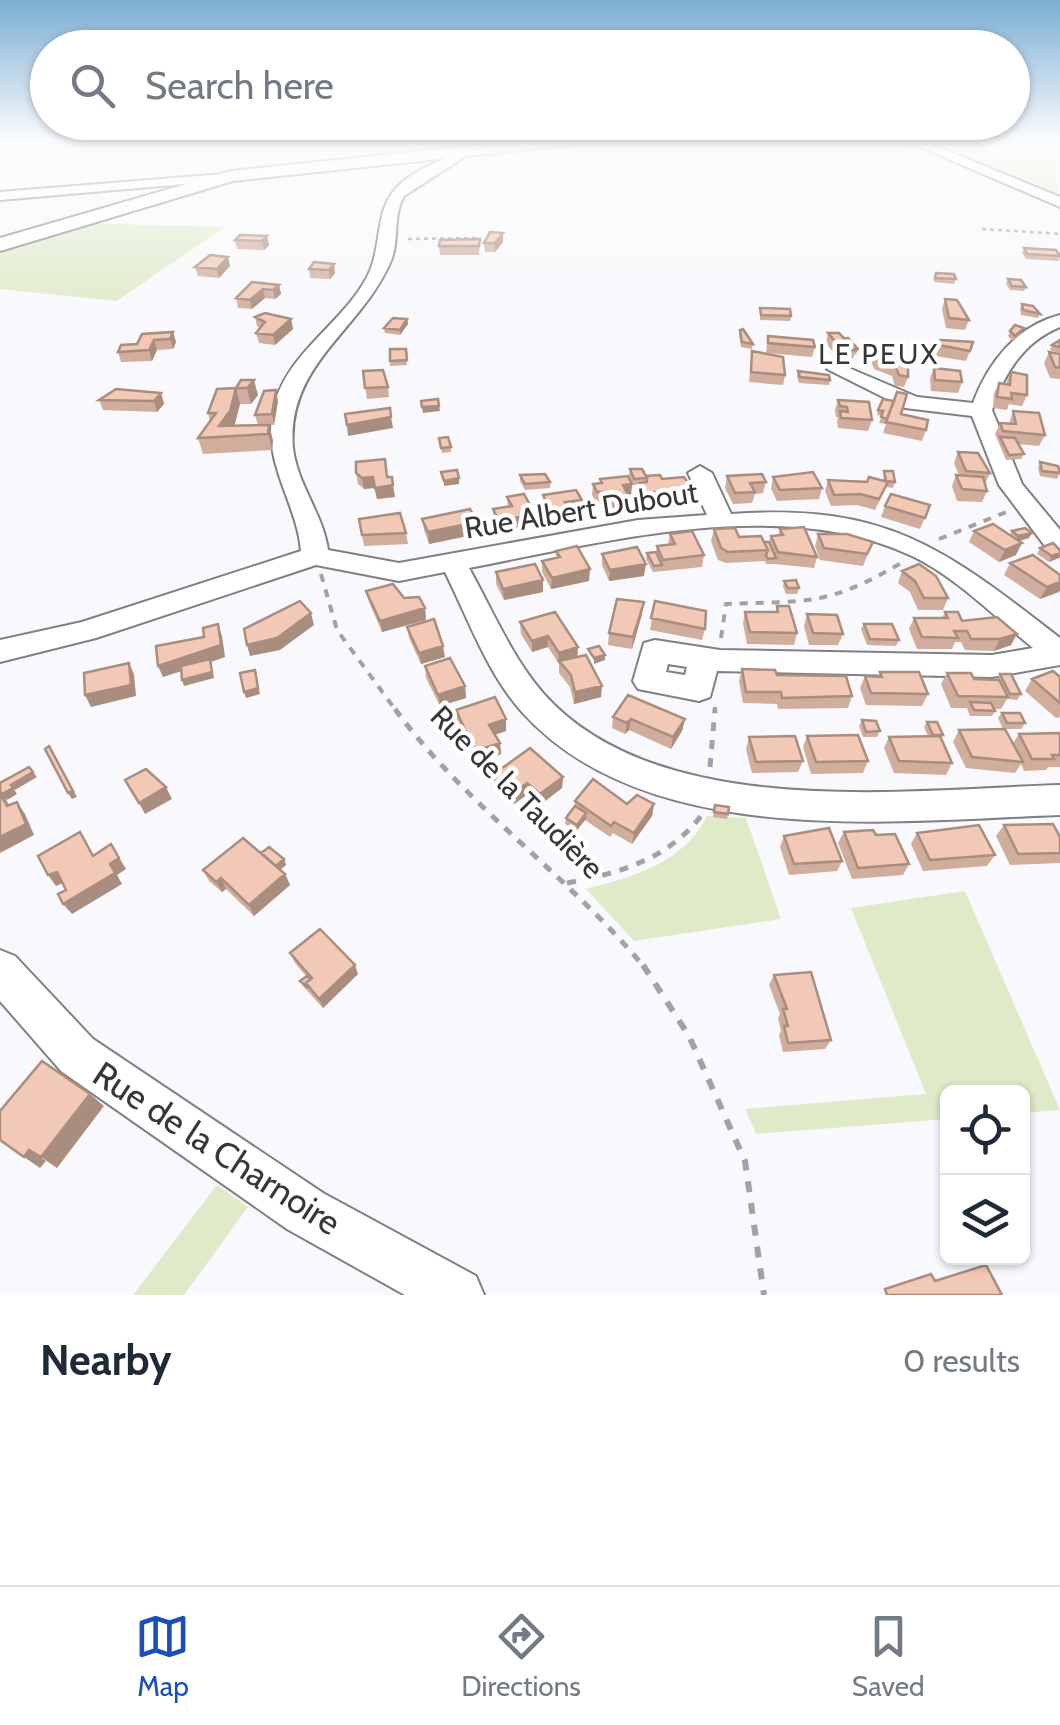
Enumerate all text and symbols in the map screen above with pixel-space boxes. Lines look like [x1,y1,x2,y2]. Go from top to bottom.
search box [30,30,1030,140]
icon: search [65,58,120,113]
text: Search here [145,62,334,109]
district label: LE PEUX [818,337,940,371]
street label: Rue Albert Dubout [462,473,700,547]
street label: Rue de la Taudière [423,698,611,886]
street label: Rue de la Charnoire [85,1052,349,1244]
map controls [940,1085,1030,1265]
button: locate [940,1085,1030,1175]
button: layers [940,1175,1030,1265]
text: Nearby [40,1334,172,1386]
text: 0 results [903,1341,1020,1380]
tab: Map [135,1609,190,1703]
tab: Directions [461,1609,581,1703]
tab: Saved [852,1609,925,1703]

